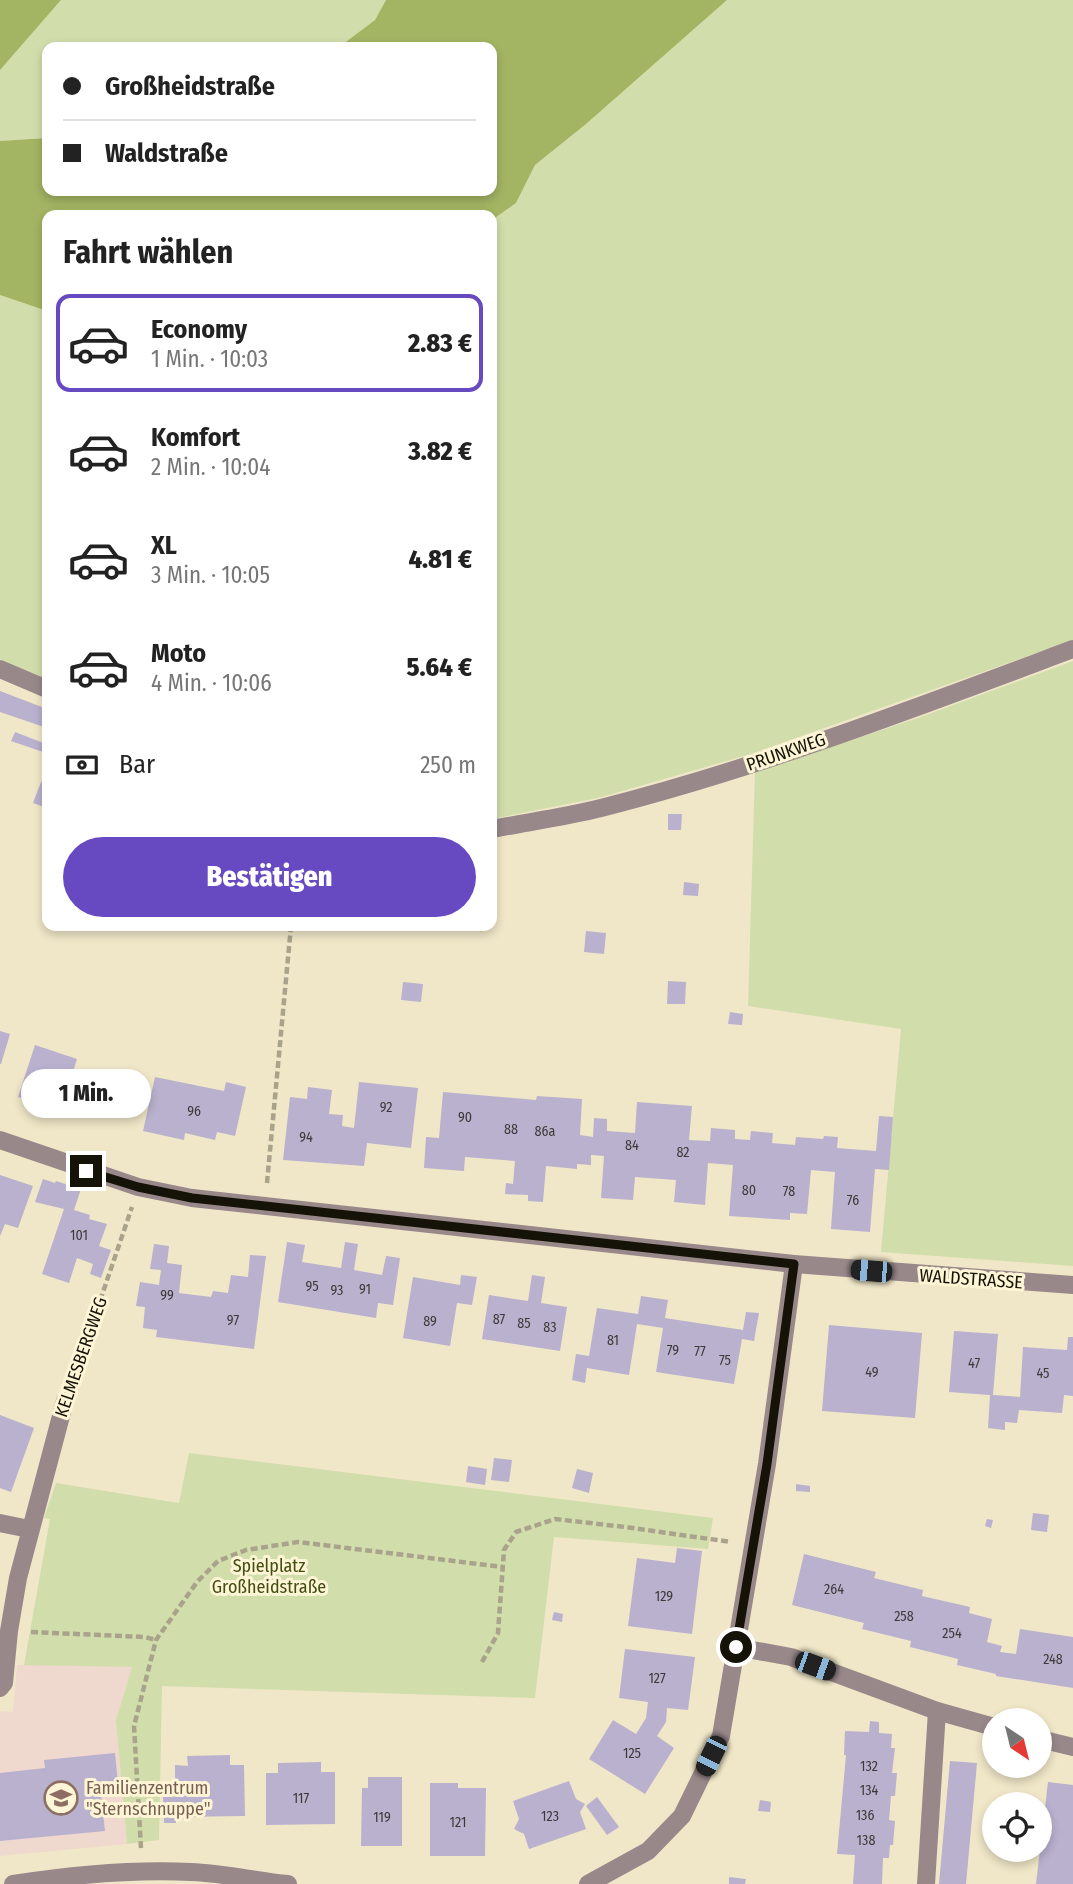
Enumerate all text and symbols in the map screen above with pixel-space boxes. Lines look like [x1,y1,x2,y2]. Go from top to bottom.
text: Großheidstraße [105,71,275,102]
text: Waldstraße [105,138,228,169]
text: Fahrt wählen [63,233,233,271]
icon: car [67,312,130,375]
text: Economy [151,314,247,345]
text: 2.83 € [408,328,472,359]
text: 1 Min. · 10:03 [151,345,268,373]
icon: car [67,420,130,483]
text: Komfort [151,422,240,453]
text: 3.82 € [408,436,472,467]
text: 2 Min. · 10:04 [151,453,270,481]
icon: car [67,528,130,591]
text: XL [151,530,177,561]
text: 4.81 € [408,544,472,575]
text: 3 Min. · 10:05 [151,561,270,589]
icon: car [67,636,130,699]
text: Moto [151,638,206,669]
text: 5.64 € [407,652,472,683]
text: 4 Min. · 10:06 [151,669,272,697]
street label: PRUNKWEG [744,728,828,776]
icon: cash [63,746,101,784]
text: Bar [119,749,155,780]
text: 250 m [420,751,476,779]
button: Bestätigen [63,837,476,917]
callout: 1 Min. [21,1070,151,1118]
text: 1 Min. [59,1079,113,1107]
house number: 92 [380,1099,392,1116]
house number: 96 [187,1103,201,1120]
house number: 90 [458,1109,472,1126]
house number: 88 [504,1121,518,1138]
house number: 86a [535,1123,556,1140]
house number: 94 [299,1129,313,1146]
house number: 84 [625,1137,639,1154]
house number: 82 [676,1144,690,1161]
route end [70,1155,102,1187]
house number: 80 [742,1182,756,1199]
house number: 78 [783,1183,795,1200]
house number: 76 [847,1192,859,1209]
house number: 101 [70,1227,88,1244]
car [850,1259,893,1283]
street label: WALDSTRASSE [919,1264,1023,1294]
house number: 95 [305,1278,319,1295]
house number: 91 [359,1281,371,1298]
house number: 93 [331,1282,343,1299]
house number: 99 [160,1287,174,1304]
street label: KELMESBERGWEG [50,1294,112,1420]
house number: 87 [493,1311,506,1328]
house number: 97 [227,1312,239,1329]
house number: 89 [423,1313,437,1330]
house number: 85 [517,1315,531,1332]
house number: 83 [543,1319,557,1336]
house number: 81 [607,1332,619,1349]
house number: 79 [667,1342,679,1359]
house number: 77 [694,1343,706,1360]
house number: 75 [719,1352,731,1369]
house number: 47 [968,1355,980,1372]
house number: 49 [865,1364,879,1381]
house number: 45 [1036,1365,1050,1382]
park label: Spielplatz Großheidstraße [212,1555,326,1598]
house number: 264 [824,1581,844,1598]
house number: 129 [655,1588,673,1605]
house number: 258 [894,1608,914,1625]
house number: 254 [942,1625,962,1642]
route start [720,1631,752,1663]
car [792,1649,839,1683]
house number: 248 [1043,1651,1063,1668]
house number: 127 [648,1670,666,1687]
north arrow [982,1708,1052,1778]
map controls [982,1708,1052,1862]
car [693,1733,730,1779]
house number: 125 [623,1745,641,1762]
house number: 132 [860,1758,878,1775]
place label: Familienzentrum "Sternschnuppe" [86,1777,210,1820]
school or university icon: Familienzentrum "Sternschnuppe" [42,1779,80,1817]
house number: 134 [860,1782,878,1799]
house number: 117 [293,1790,310,1807]
button: locate [982,1792,1052,1862]
house number: 136 [856,1807,874,1824]
house number: 123 [541,1808,559,1825]
house number: 119 [373,1809,391,1826]
house number: 121 [450,1814,466,1831]
house number: 138 [857,1832,875,1849]

